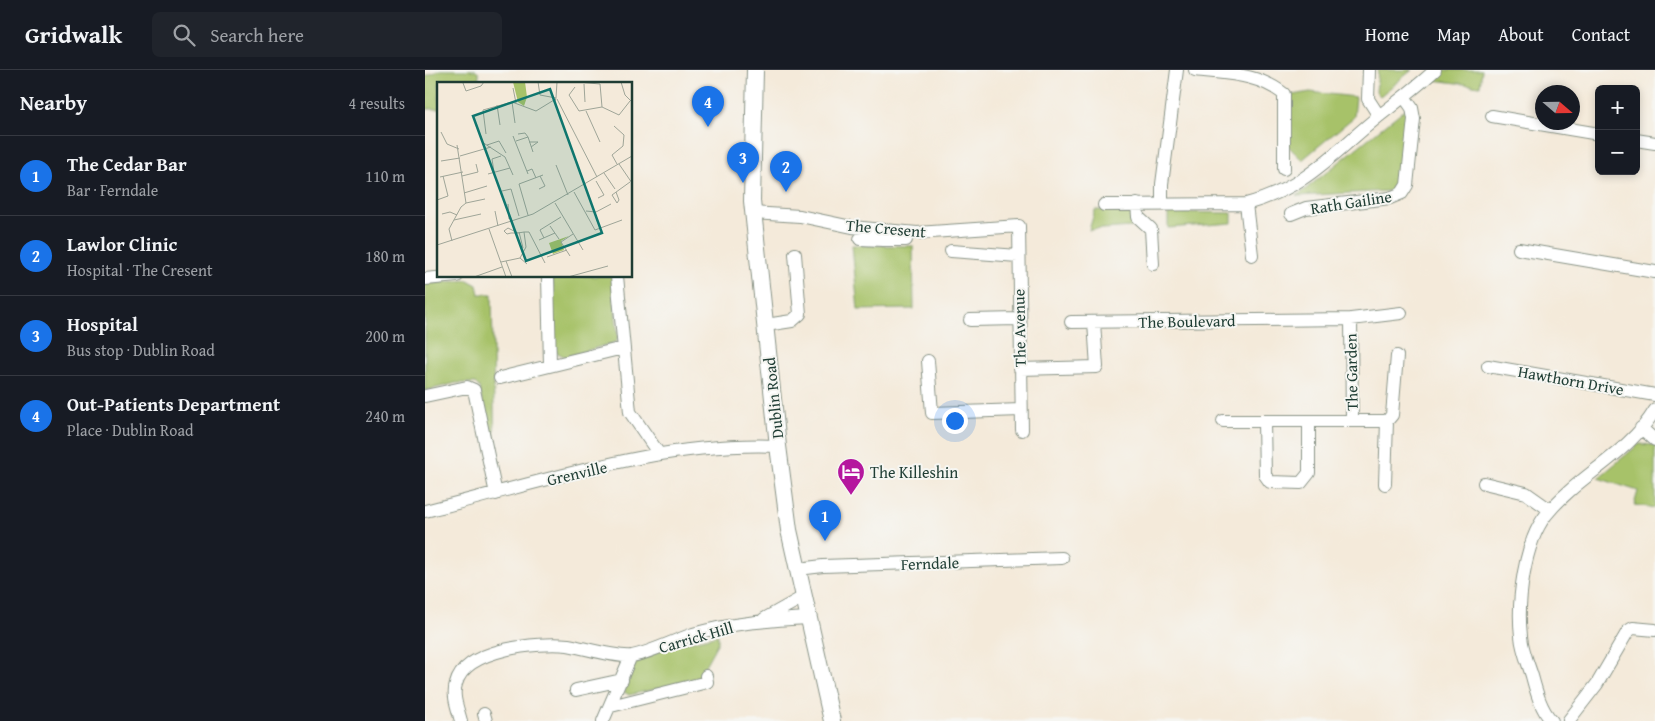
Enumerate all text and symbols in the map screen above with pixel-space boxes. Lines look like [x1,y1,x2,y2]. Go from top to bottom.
search box [152,12,502,57]
text: Gridwalk [25,17,122,52]
icon: search [170,21,198,49]
text: Search here [210,21,304,49]
text: Home [1365,21,1409,48]
text: Map [1437,21,1470,48]
text: About [1498,21,1544,48]
text: Contact [1572,21,1630,48]
inset map [437,82,633,278]
north arrow [1535,85,1580,130]
map controls [1595,85,1640,175]
button: + [1595,85,1640,130]
pin: 4 [692,86,724,127]
text: Nearby [20,87,87,118]
text: 4 results [348,91,405,115]
button: − [1595,130,1640,175]
pin: 3 [727,142,759,183]
text: The Cedar Bar [67,150,187,178]
pin: 2 [770,151,802,192]
text: 1 [32,164,40,188]
text: 110 m [365,164,405,188]
text: Bar · Ferndale [67,178,158,202]
street label: Rath Gailine [1309,184,1393,220]
street label: The Cresent [845,213,927,243]
text: Lawlor Clinic [67,230,177,258]
text: 2 [32,244,40,268]
text: 180 m [365,244,405,268]
text: Hospital · The Cresent [67,258,213,282]
street label: The Avenue [1006,289,1032,367]
street label: The Boulevard [1138,308,1236,334]
text: Hospital [67,310,138,338]
text: 3 [32,324,40,348]
text: 200 m [365,324,405,348]
street label: The Garden [1338,333,1364,411]
text: Bus stop · Dublin Road [67,338,215,362]
street label: Dublin Road [757,356,789,440]
street label: Hawthorn Drive [1516,359,1626,401]
text: Out-Patients Department [67,390,280,418]
text: 4 [32,404,40,428]
text: 240 m [365,404,405,428]
your location [942,408,968,434]
text: Place · Dublin Road [67,418,194,442]
street label: Grenville [544,454,610,492]
hotel icon: The Killeshin [836,457,866,496]
place label: The Killeshin [870,460,958,484]
pin: 1 [809,500,841,541]
street label: Ferndale [900,550,960,576]
street label: Carrick Hill [656,615,737,659]

